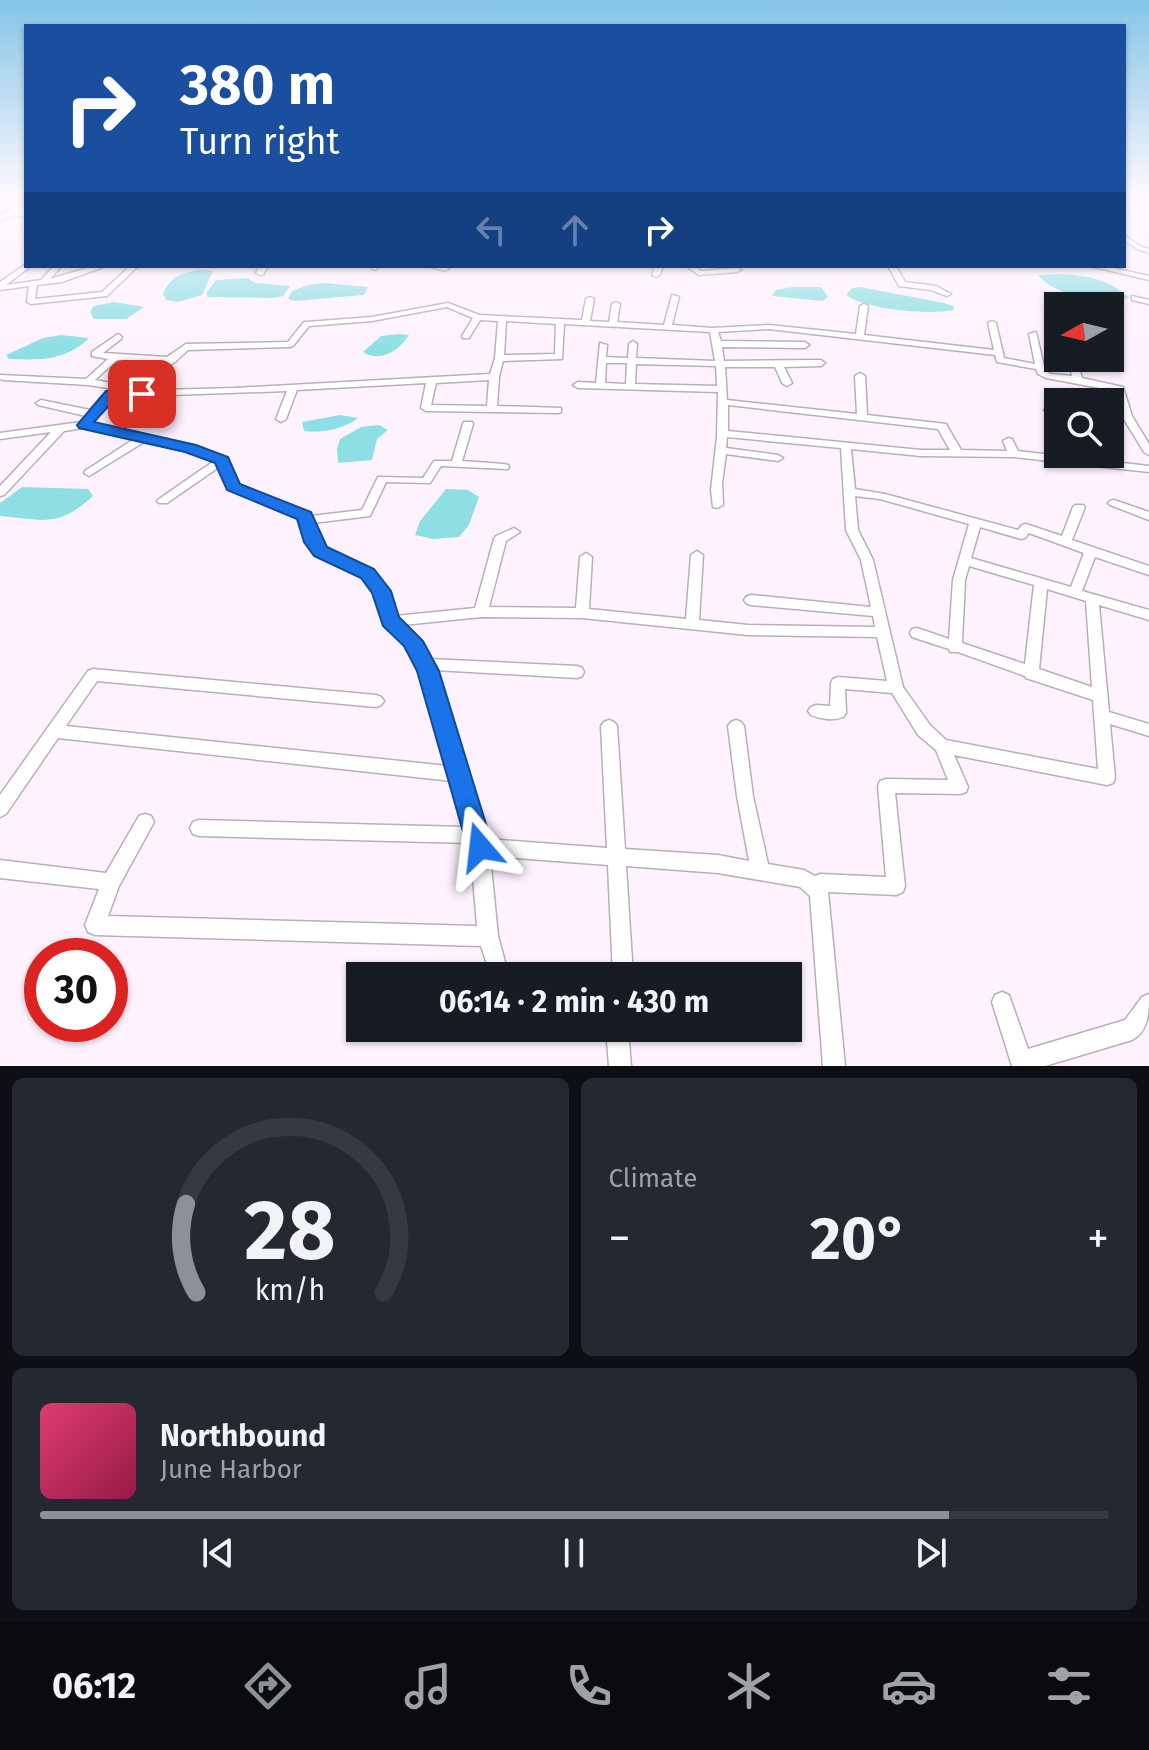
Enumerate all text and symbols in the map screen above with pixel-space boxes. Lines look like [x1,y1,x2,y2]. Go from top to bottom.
text: 380 m [180,52,335,119]
icon: right [48,56,152,160]
text: Turn right [180,120,340,164]
icon: left [469,208,513,252]
icon: ahead [553,208,597,252]
icon: right [637,208,681,252]
north arrow [1044,292,1124,372]
map controls [1044,292,1124,468]
pin [108,360,176,428]
icon: arrive [120,372,164,416]
button: search [1044,388,1124,468]
position arrow [438,805,522,889]
speed limit sign: 30 [24,938,128,1042]
text: 06:14 · 2 min · 430 m [439,984,709,1020]
text: Climate [609,1163,697,1194]
text: 28 [245,1181,336,1281]
text: 20° [810,1203,907,1275]
text: − [609,1212,631,1265]
text: + [1087,1212,1109,1265]
text: km/h [255,1273,326,1308]
text: Northbound [160,1418,326,1454]
text: June Harbor [160,1454,302,1485]
icon: previous [196,1531,240,1575]
icon: pause [552,1531,596,1575]
icon: next [909,1531,953,1575]
icon: directions [240,1658,296,1714]
icon: music [400,1658,456,1714]
icon: phone [561,1658,617,1714]
icon: climate [721,1658,777,1714]
icon: car [881,1658,937,1714]
icon: filters [1041,1658,1097,1714]
text: 06:12 [52,1664,136,1708]

